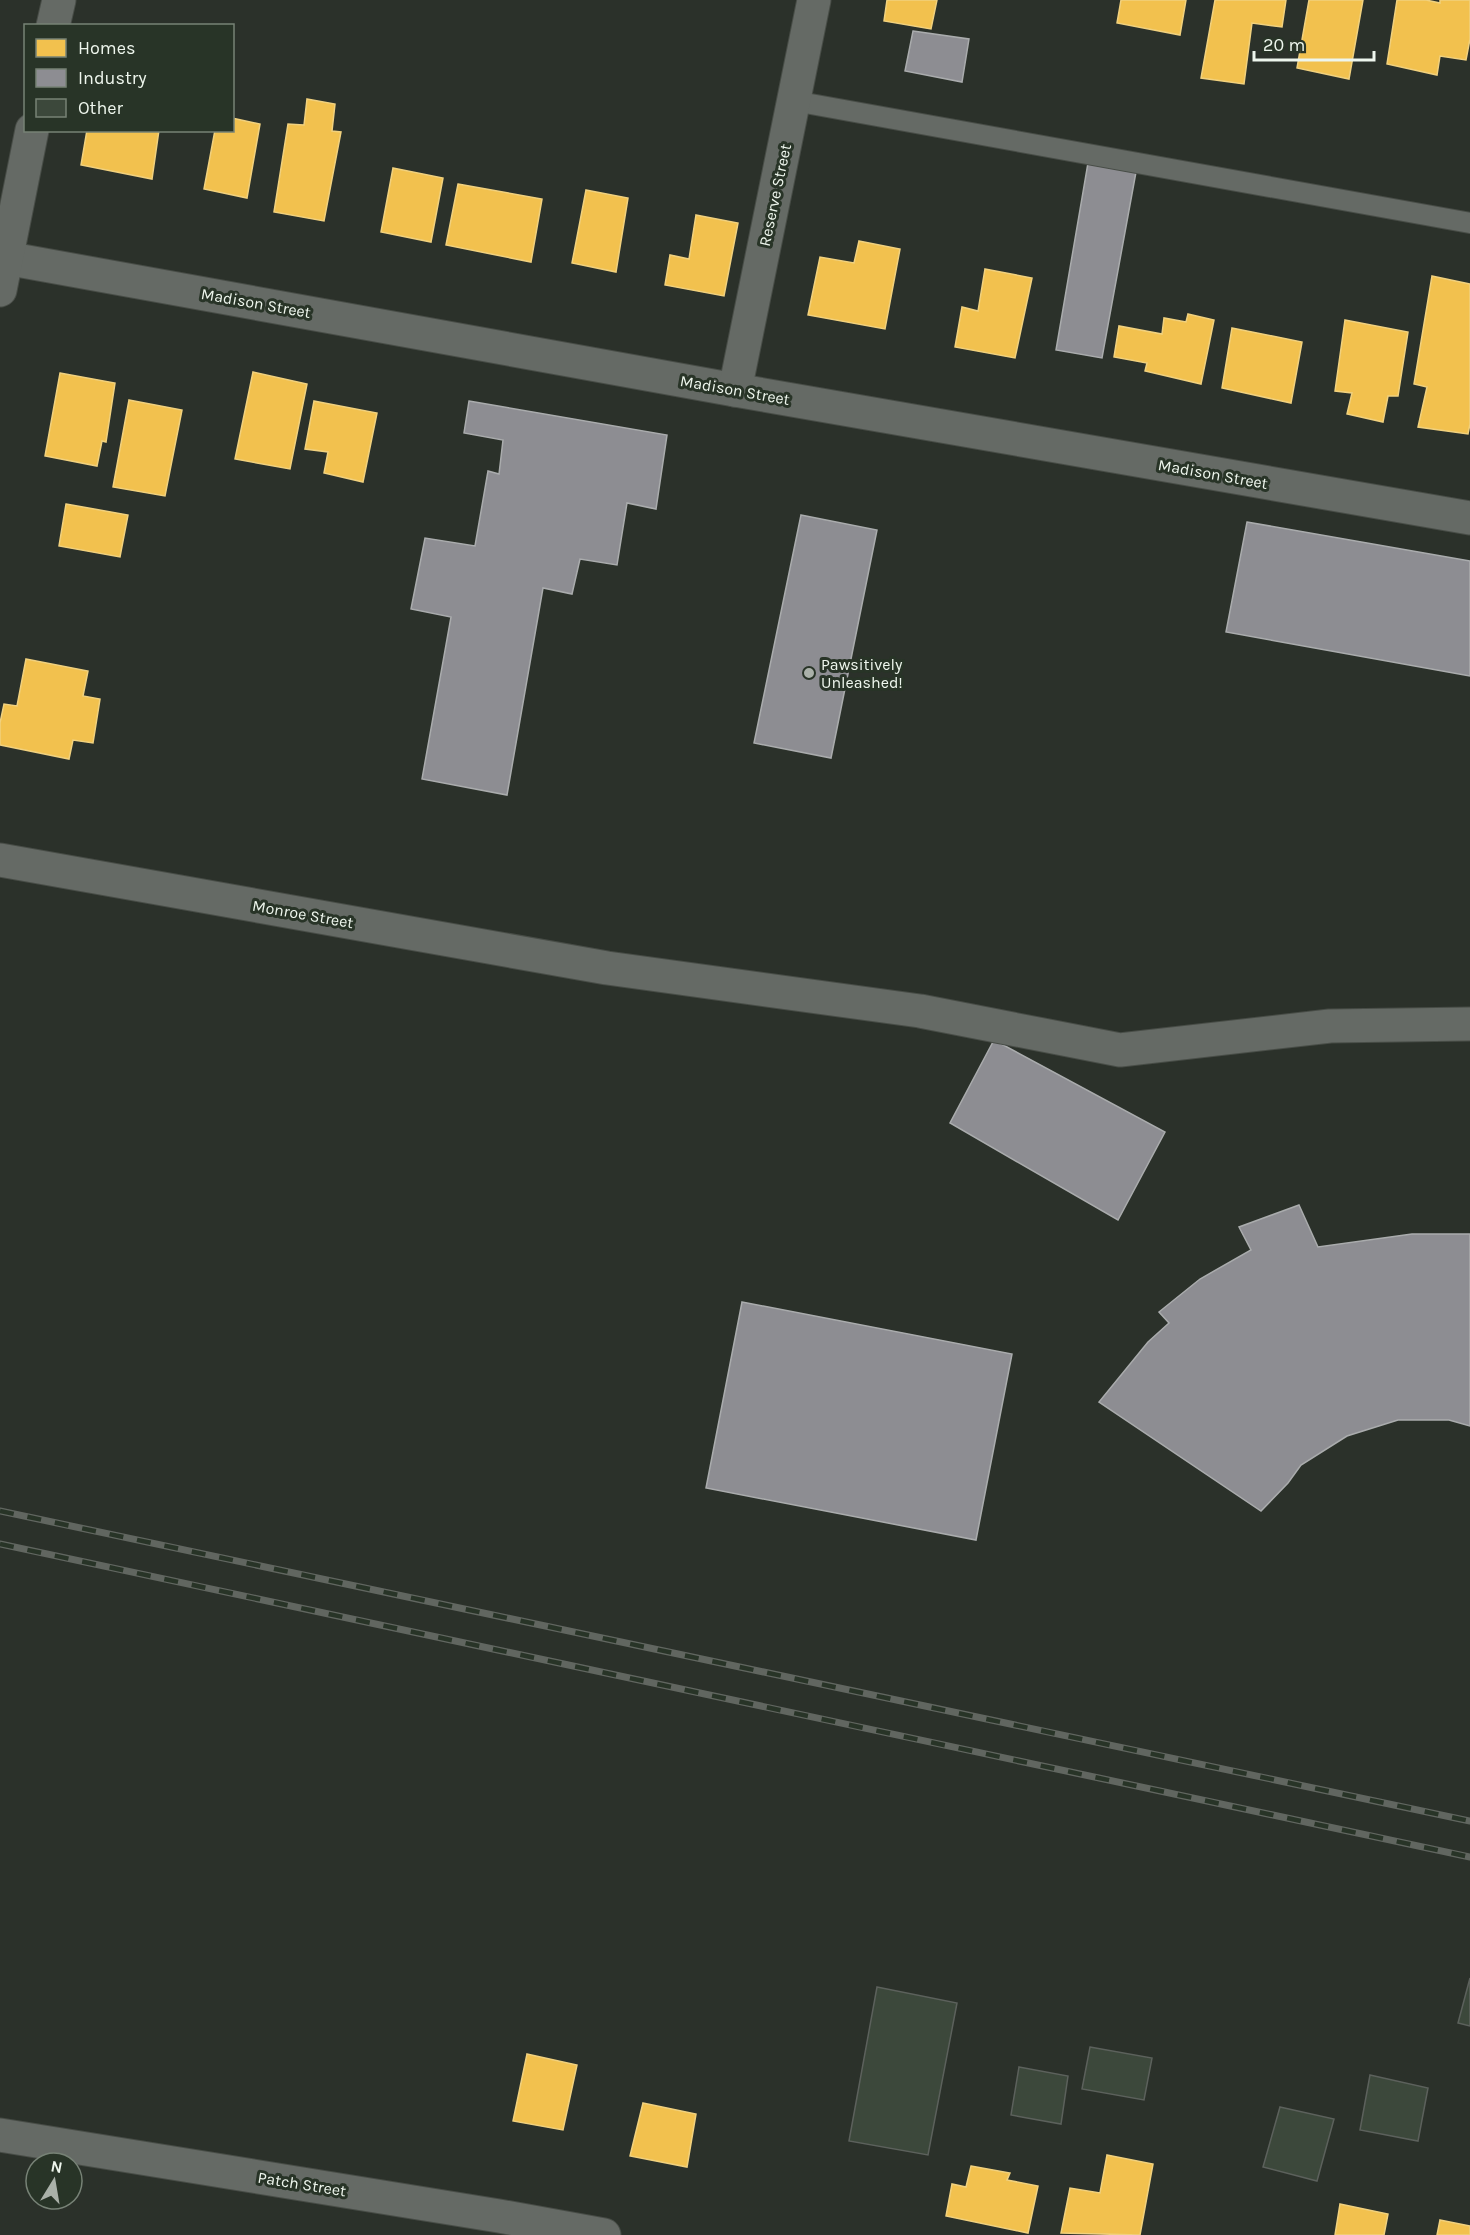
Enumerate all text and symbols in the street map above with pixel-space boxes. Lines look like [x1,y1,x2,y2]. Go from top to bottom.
legend [24,24,234,132]
scale bar [1254,24,1374,62]
text: 20 m [1263,34,1305,56]
text: Homes [78,37,135,59]
text: Industry [78,67,147,89]
text: Other [78,97,123,119]
street label: Reserve Street [755,142,795,248]
street label: Madison Street [200,284,312,322]
street label: Madison Street [679,371,791,409]
street label: Madison Street [1157,455,1269,493]
place label: Pawsitively Unleashed! [821,655,903,692]
marker: Pawsitively Unleashed! [802,666,816,680]
street label: Monroe Street [251,896,355,932]
north arrow [24,2151,84,2211]
text: N [49,2156,64,2177]
street label: Patch Street [256,2168,348,2200]

